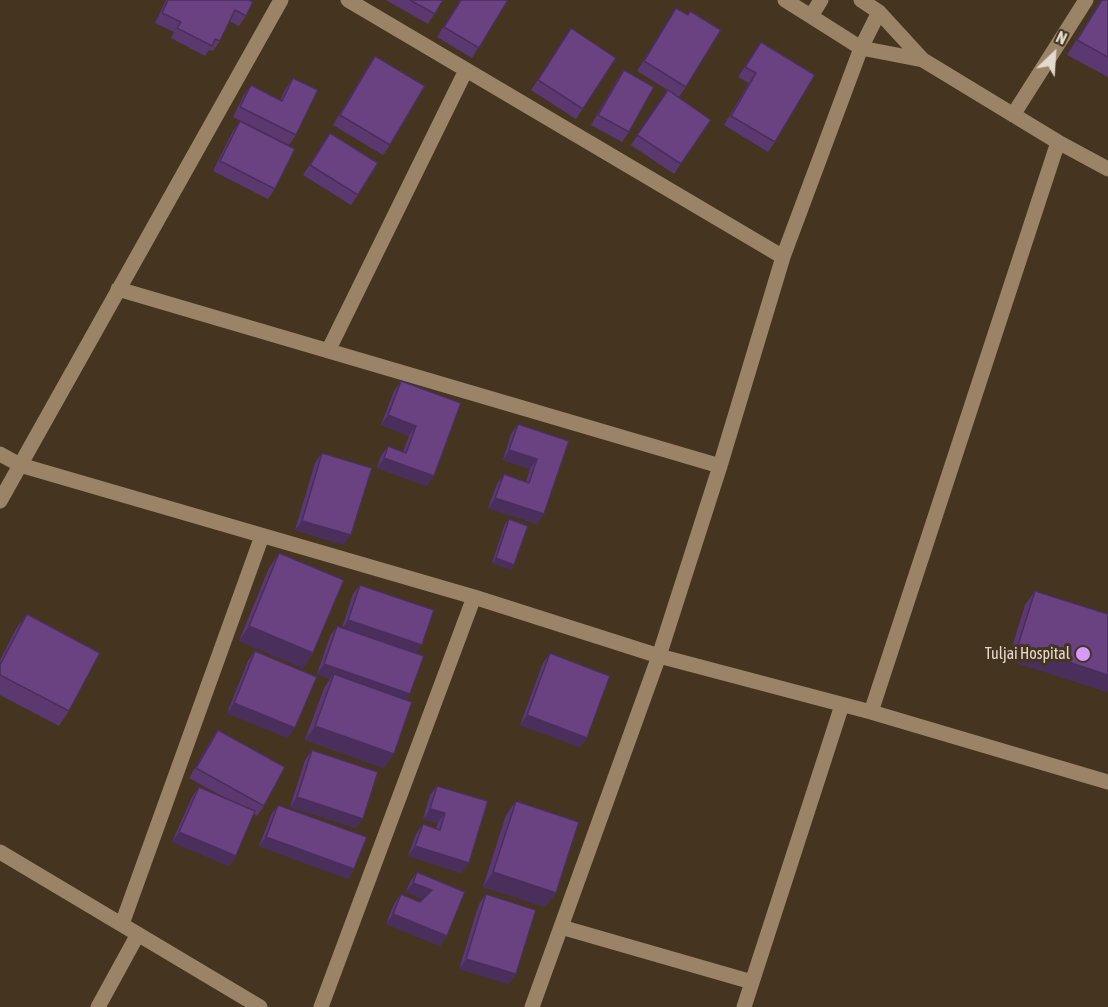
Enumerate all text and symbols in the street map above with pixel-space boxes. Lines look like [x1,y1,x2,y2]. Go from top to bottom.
north arrow [1024,24,1084,84]
text: N [1054,28,1070,48]
place label: Tuljai Hospital [985,644,1070,664]
marker: Tuljai Hospital [1074,645,1092,663]

